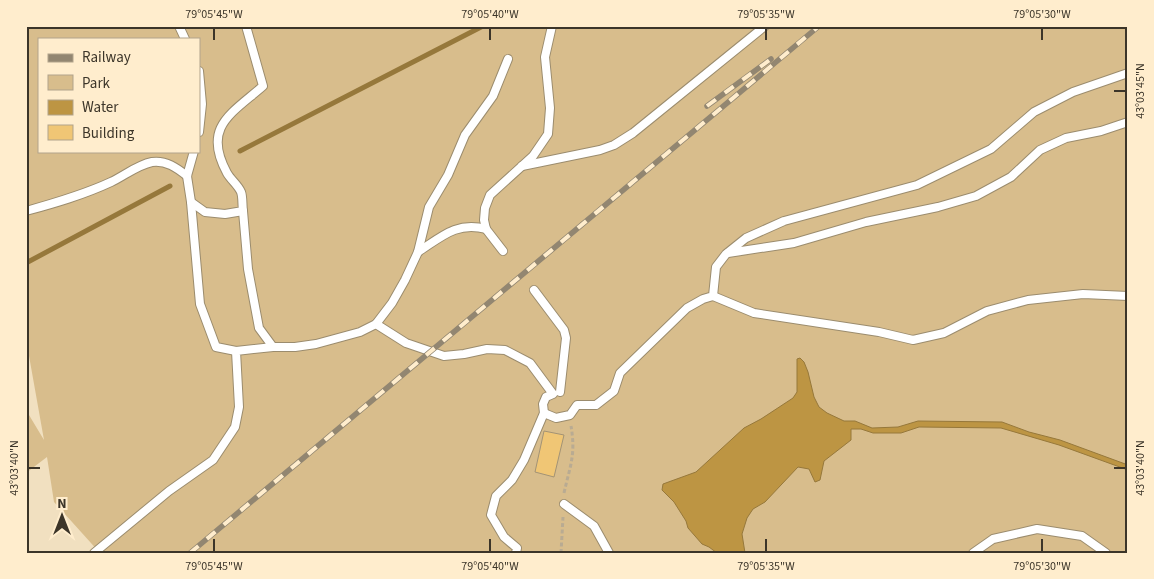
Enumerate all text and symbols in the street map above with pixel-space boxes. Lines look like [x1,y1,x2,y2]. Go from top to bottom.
text: 79°05'45"W [185,6,243,23]
text: 79°05'40"W [461,6,519,23]
text: 79°05'35"W [737,6,795,23]
text: 79°05'30"W [1013,6,1071,23]
legend [38,38,200,152]
text: Railway [82,47,131,68]
text: 43°03'45"N [1132,63,1149,119]
text: Park [82,73,111,94]
text: Water [82,97,119,118]
text: Building [82,123,135,144]
text: 43°03'40"N [6,440,23,496]
text: 43°03'40"N [1132,440,1149,496]
north arrow [38,492,88,542]
text: N [57,494,67,514]
text: 79°05'45"W [185,558,243,575]
text: 79°05'40"W [461,558,519,575]
text: 79°05'35"W [737,558,795,575]
text: 79°05'30"W [1013,558,1071,575]

